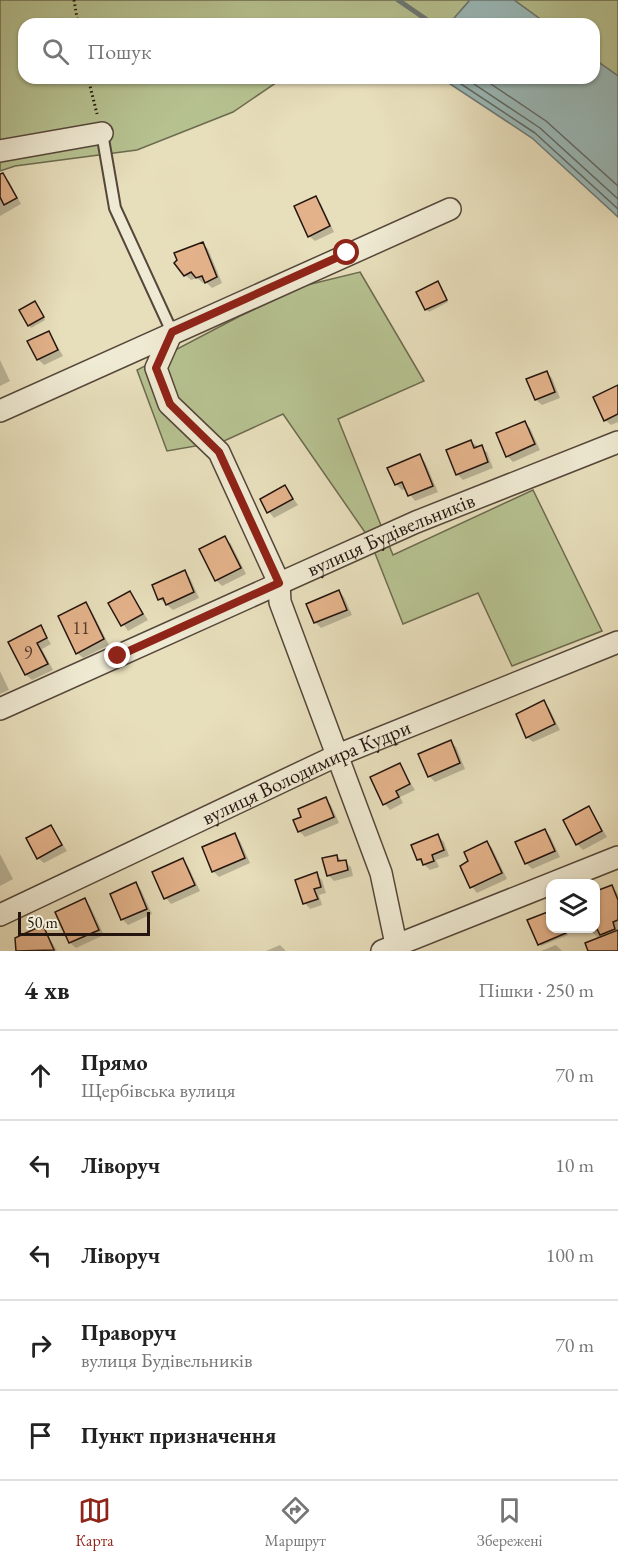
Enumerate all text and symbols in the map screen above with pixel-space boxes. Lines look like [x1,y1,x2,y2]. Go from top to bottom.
search box [18,18,600,84]
icon: search [39,35,72,68]
text: Пошук [87,37,151,66]
route start [333,239,359,265]
street label: вулиця Будівельників [302,486,478,582]
house number: 11 [72,616,90,639]
house number: 9 [24,641,33,664]
route end [104,642,130,668]
street label: вулиця Володимира Кудри [197,713,414,831]
map controls [546,879,600,933]
button: layers [546,879,600,933]
scale bar [18,909,150,936]
text: 50 m [27,912,58,933]
text: 4 хв [24,973,70,1007]
text: Пішки · 250 m [478,977,594,1003]
text: Прямо [81,1048,148,1077]
icon: ahead [24,1059,57,1092]
text: 70 m [555,1062,594,1088]
text: Щербівська вулиця [81,1077,235,1103]
icon: left [24,1149,57,1182]
text: Ліворуч [81,1151,160,1180]
text: 10 m [555,1152,594,1178]
icon: left [24,1239,57,1272]
text: Ліворуч [81,1241,160,1270]
text: 100 m [546,1242,594,1268]
text: Праворуч [81,1318,177,1347]
icon: right [24,1329,57,1362]
text: 70 m [555,1332,594,1358]
text: вулиця Будівельників [81,1347,252,1373]
icon: arrive [24,1419,57,1452]
text: Пункт призначення [81,1421,276,1450]
tab: Карта [75,1494,114,1551]
tab: Маршрут [265,1494,326,1551]
tab: Збережені [477,1494,543,1551]

